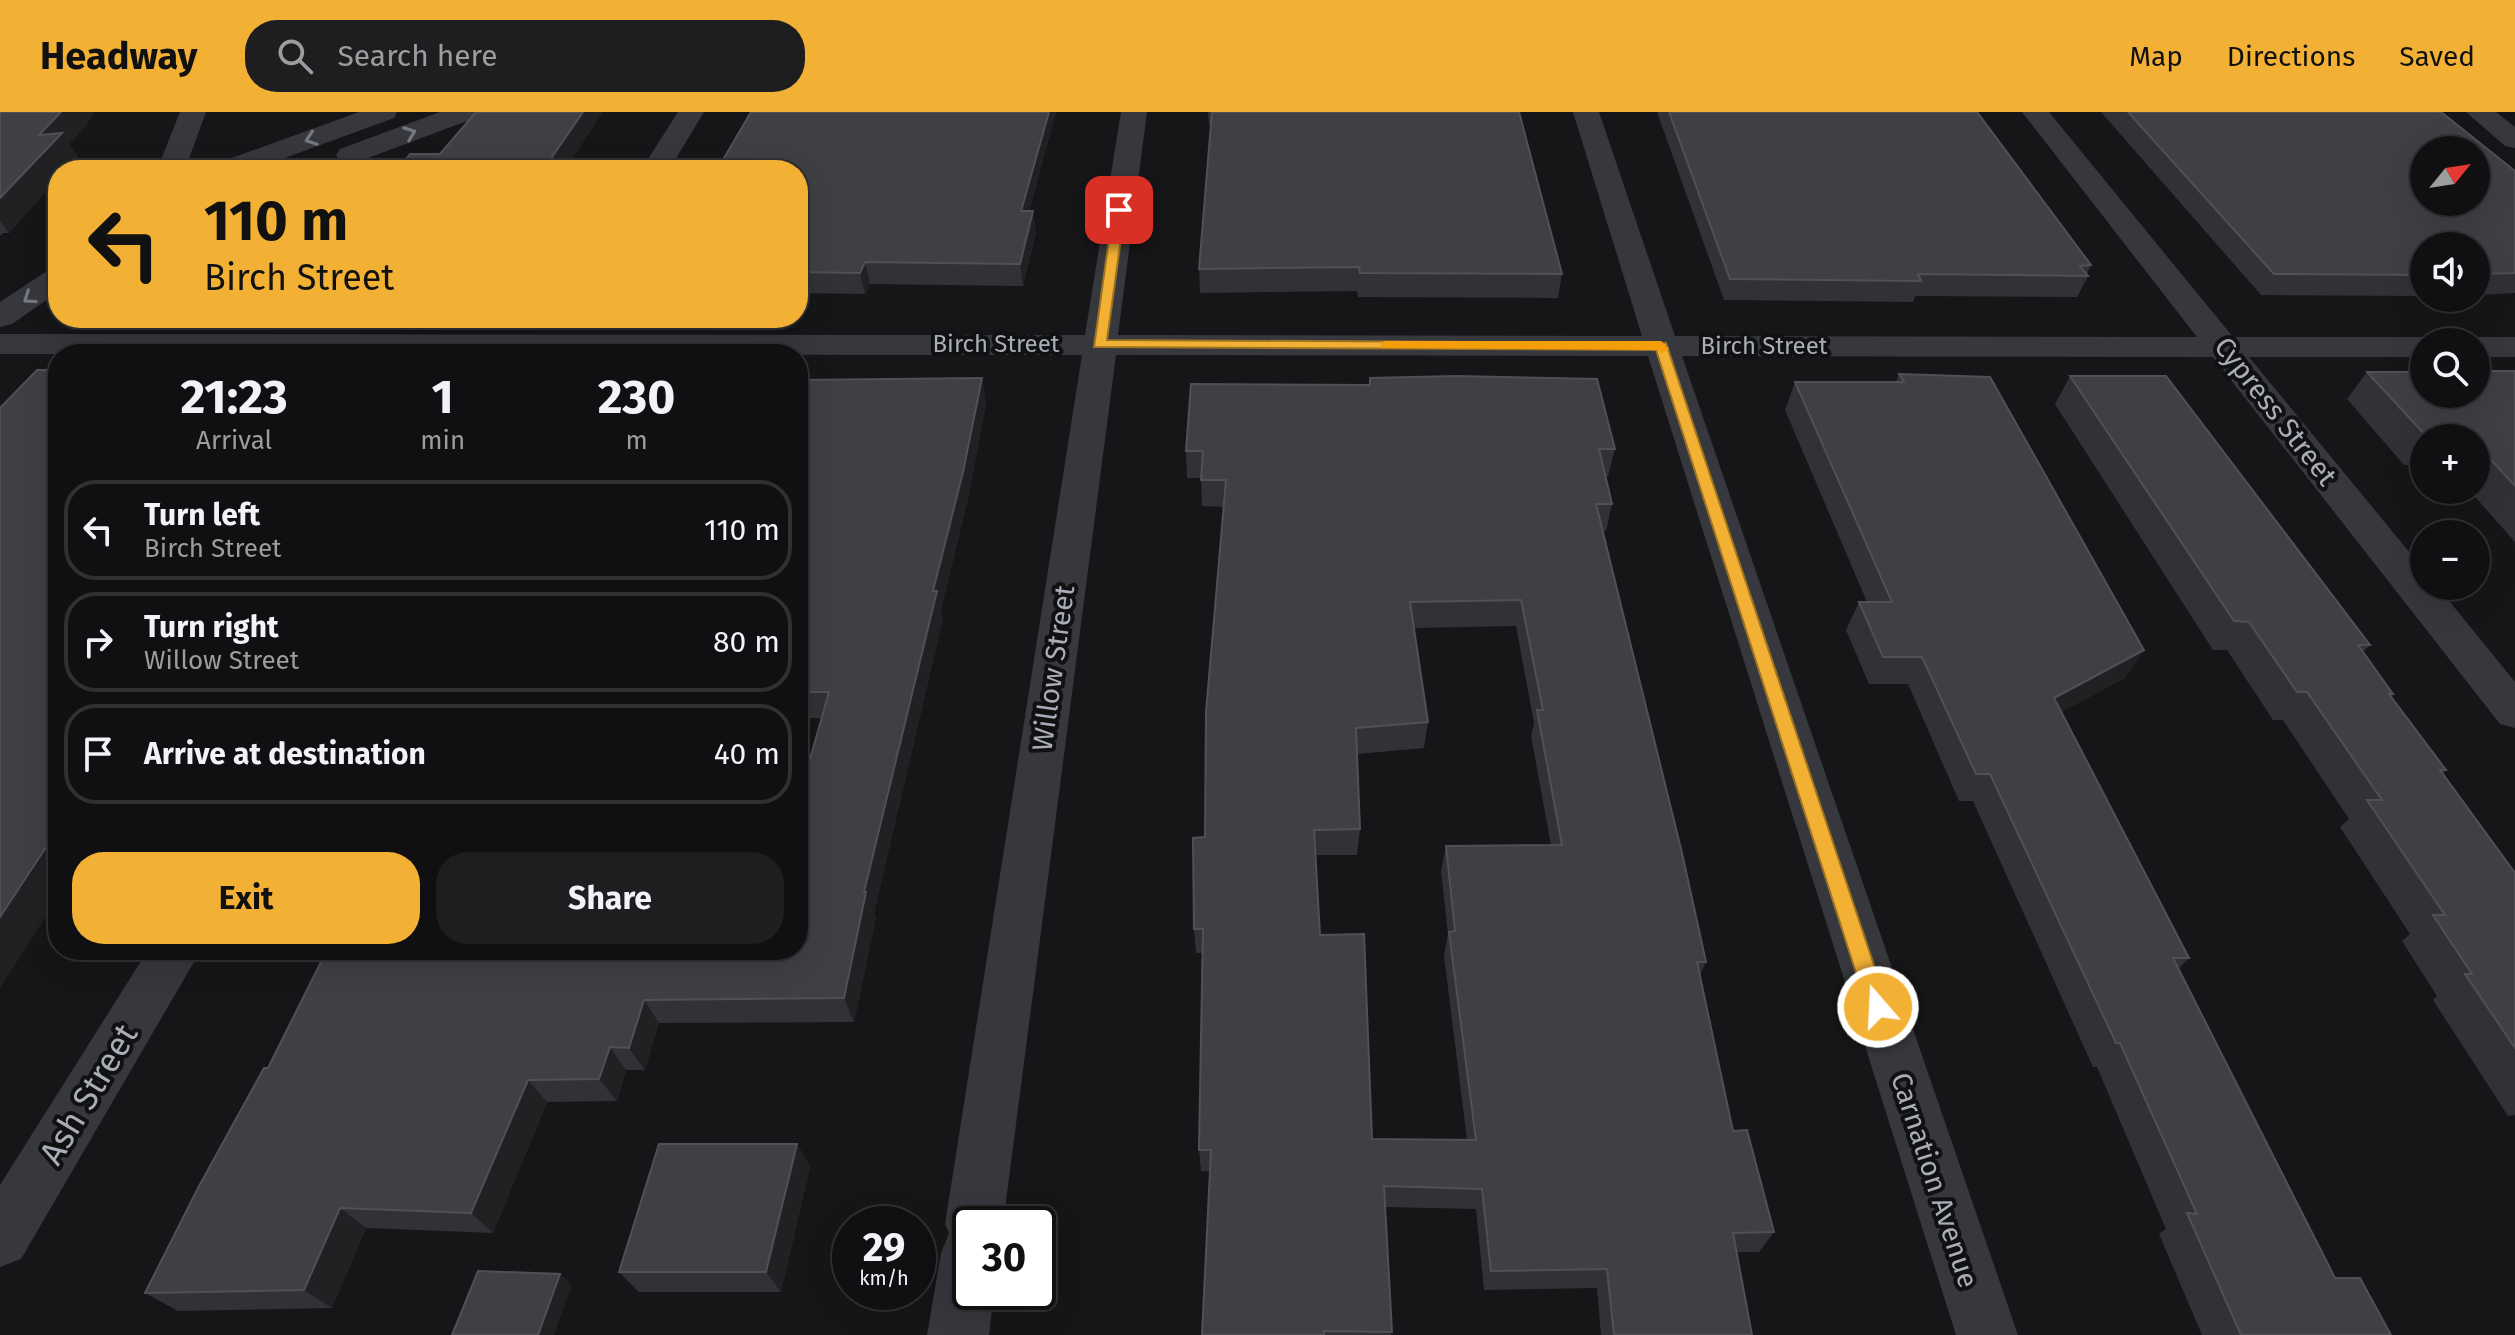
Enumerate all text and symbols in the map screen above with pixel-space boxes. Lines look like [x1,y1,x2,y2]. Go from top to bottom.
search box [245,20,805,92]
text: Headway [40,33,197,79]
icon: search [273,34,317,78]
text: Search here [337,38,498,74]
text: Map [2129,40,2183,73]
text: Directions [2227,40,2355,73]
text: Saved [2399,40,2475,73]
one-way arrow [402,126,416,143]
one-way arrow [305,129,319,146]
north arrow [2410,136,2490,216]
map controls [2410,136,2490,600]
pin [1085,176,1153,244]
text: 110 m [204,188,348,255]
icon: arrive [1097,188,1141,232]
icon: left [72,192,176,296]
button: sound [2410,232,2490,312]
text: Birch Street [204,256,394,300]
one-way arrow [23,288,38,303]
button: search [2410,328,2490,408]
street label: Birch Street [933,330,1060,358]
street label: Cypress Street [2207,331,2344,493]
street label: Birch Street [1701,332,1828,360]
text: 21:23 [181,368,288,426]
text: 1 [432,368,454,426]
text: 230 [598,368,675,426]
button: + [2410,424,2490,504]
text: Arrival [196,425,272,456]
text: min [420,425,465,456]
text: m [625,425,648,456]
text: Turn left [144,497,260,533]
icon: left [76,508,120,552]
text: 110 m [704,512,780,548]
button: − [2410,520,2490,600]
text: Birch Street [144,533,282,564]
street label: Willow Street [1026,582,1082,753]
text: Turn right [144,609,279,645]
icon: right [76,620,120,664]
text: 80 m [713,624,780,660]
text: Willow Street [144,645,299,676]
icon: arrive [76,732,120,776]
text: Arrive at destination [144,736,426,772]
text: 40 m [714,736,780,772]
button: Exit [72,852,420,944]
button: Share [436,852,784,944]
position arrow [1836,965,1920,1049]
street label: Ash Street [31,1016,147,1172]
street label: Carnation Avenue [1884,1068,1985,1292]
speed limit sign: 30 [952,1206,1056,1310]
text: 29 [863,1224,905,1272]
text: km/h [859,1266,909,1290]

